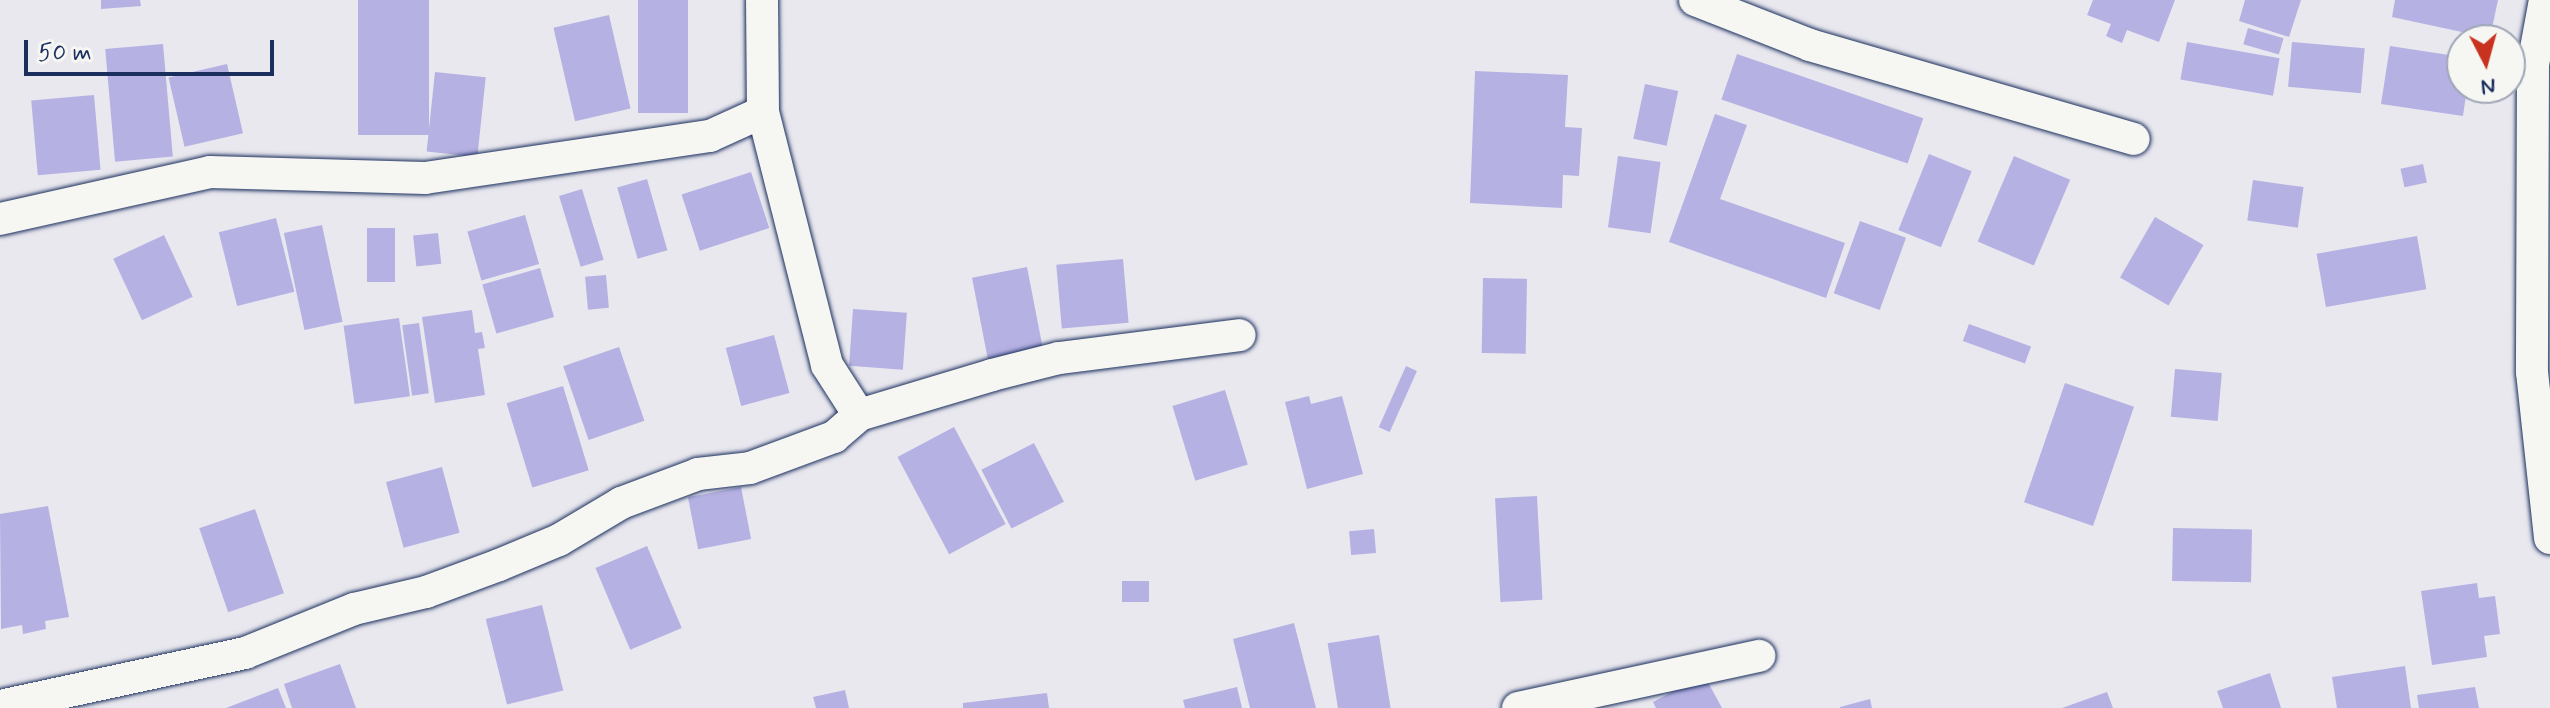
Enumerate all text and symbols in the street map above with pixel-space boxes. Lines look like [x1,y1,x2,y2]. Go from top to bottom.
scale bar [28,24,278,74]
north arrow [2446,24,2526,104]
text: 50 m [38,38,92,69]
text: N [2480,71,2497,101]

